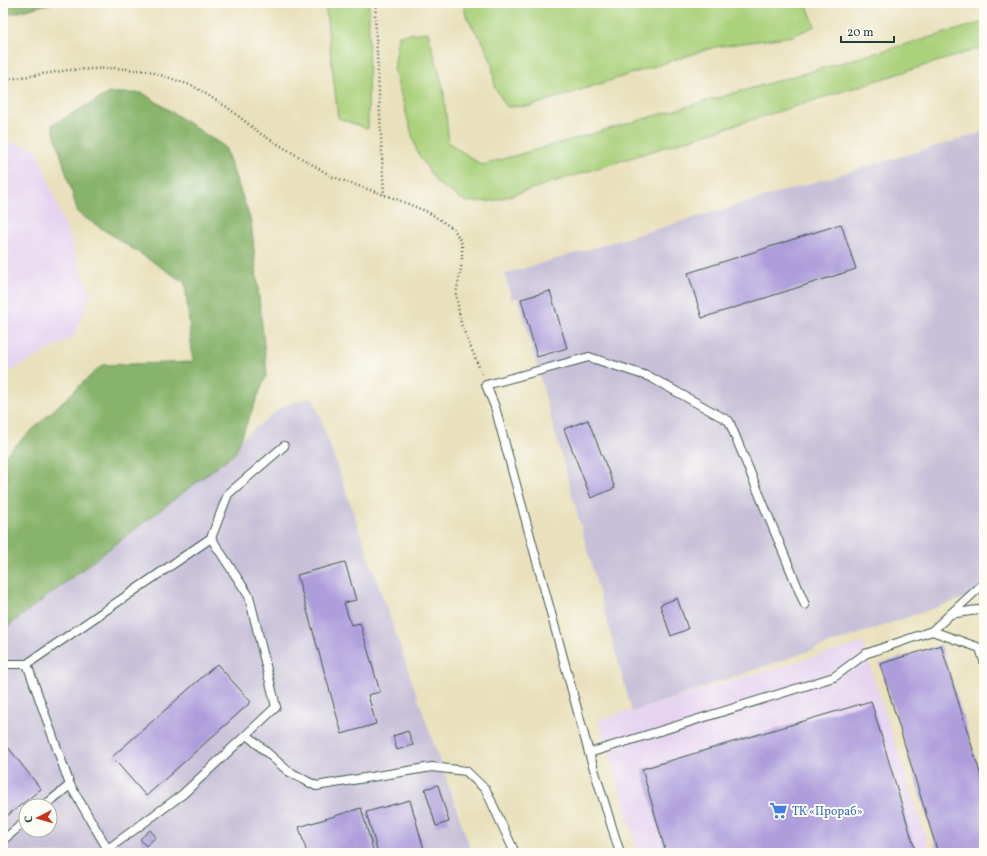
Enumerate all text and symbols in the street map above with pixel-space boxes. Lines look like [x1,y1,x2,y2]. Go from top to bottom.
scale bar [841,18,894,44]
text: 20 m [847,25,874,41]
north arrow [18,798,58,838]
supermarket icon: ТК «Прораб» [769,801,789,821]
place label: ТК «Прораб» [792,804,863,820]
text: С [22,815,37,823]

